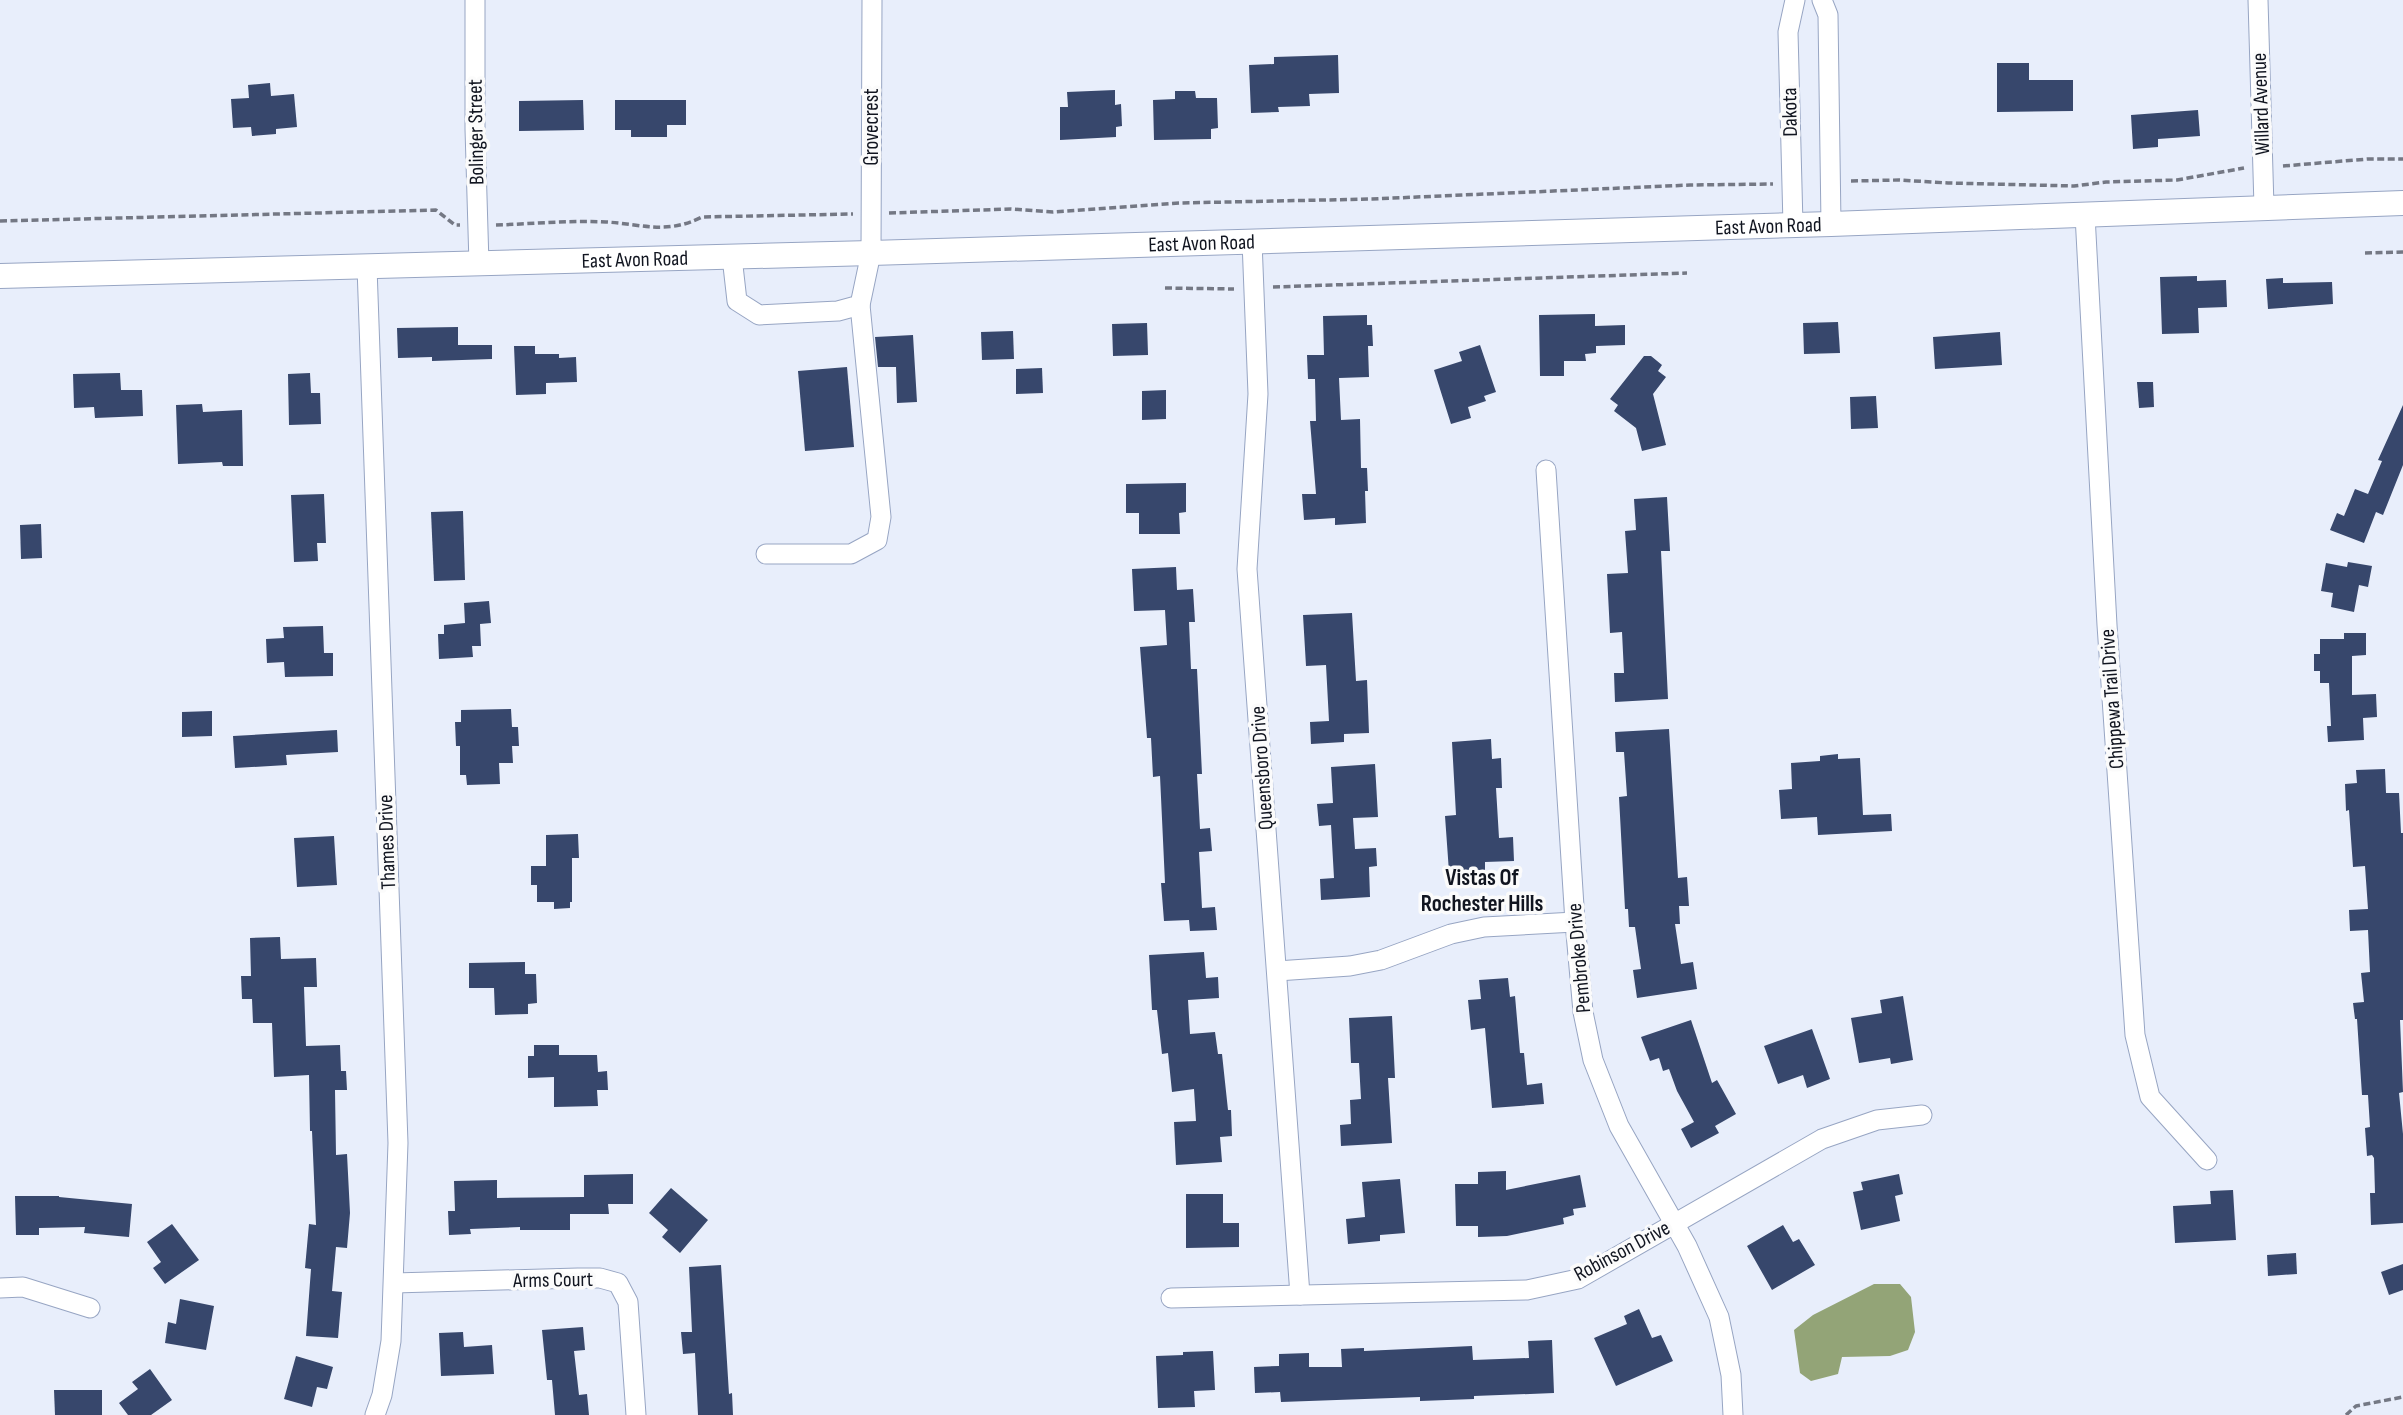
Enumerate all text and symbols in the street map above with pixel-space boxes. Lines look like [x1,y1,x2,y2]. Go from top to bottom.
street label: Willard Avenue [2247,52,2275,156]
street label: Bolinger Street [463,79,489,185]
street label: Dakota [1777,87,1803,137]
street label: Grovecrest [859,88,884,166]
street label: East Avon Road [1715,212,1822,240]
street label: East Avon Road [1148,229,1255,257]
street label: East Avon Road [581,245,688,273]
street label: Chippewa Trail Drive [2095,628,2129,770]
street label: Queensboro Drive [1245,705,1279,831]
street label: Thames Drive [373,794,401,890]
district label: Vistas Of Rochester Hills [1421,864,1544,918]
street label: Pembroke Drive [1562,902,1596,1014]
street label: Robinson Drive [1570,1215,1674,1287]
street label: Arms Court [512,1267,593,1293]

